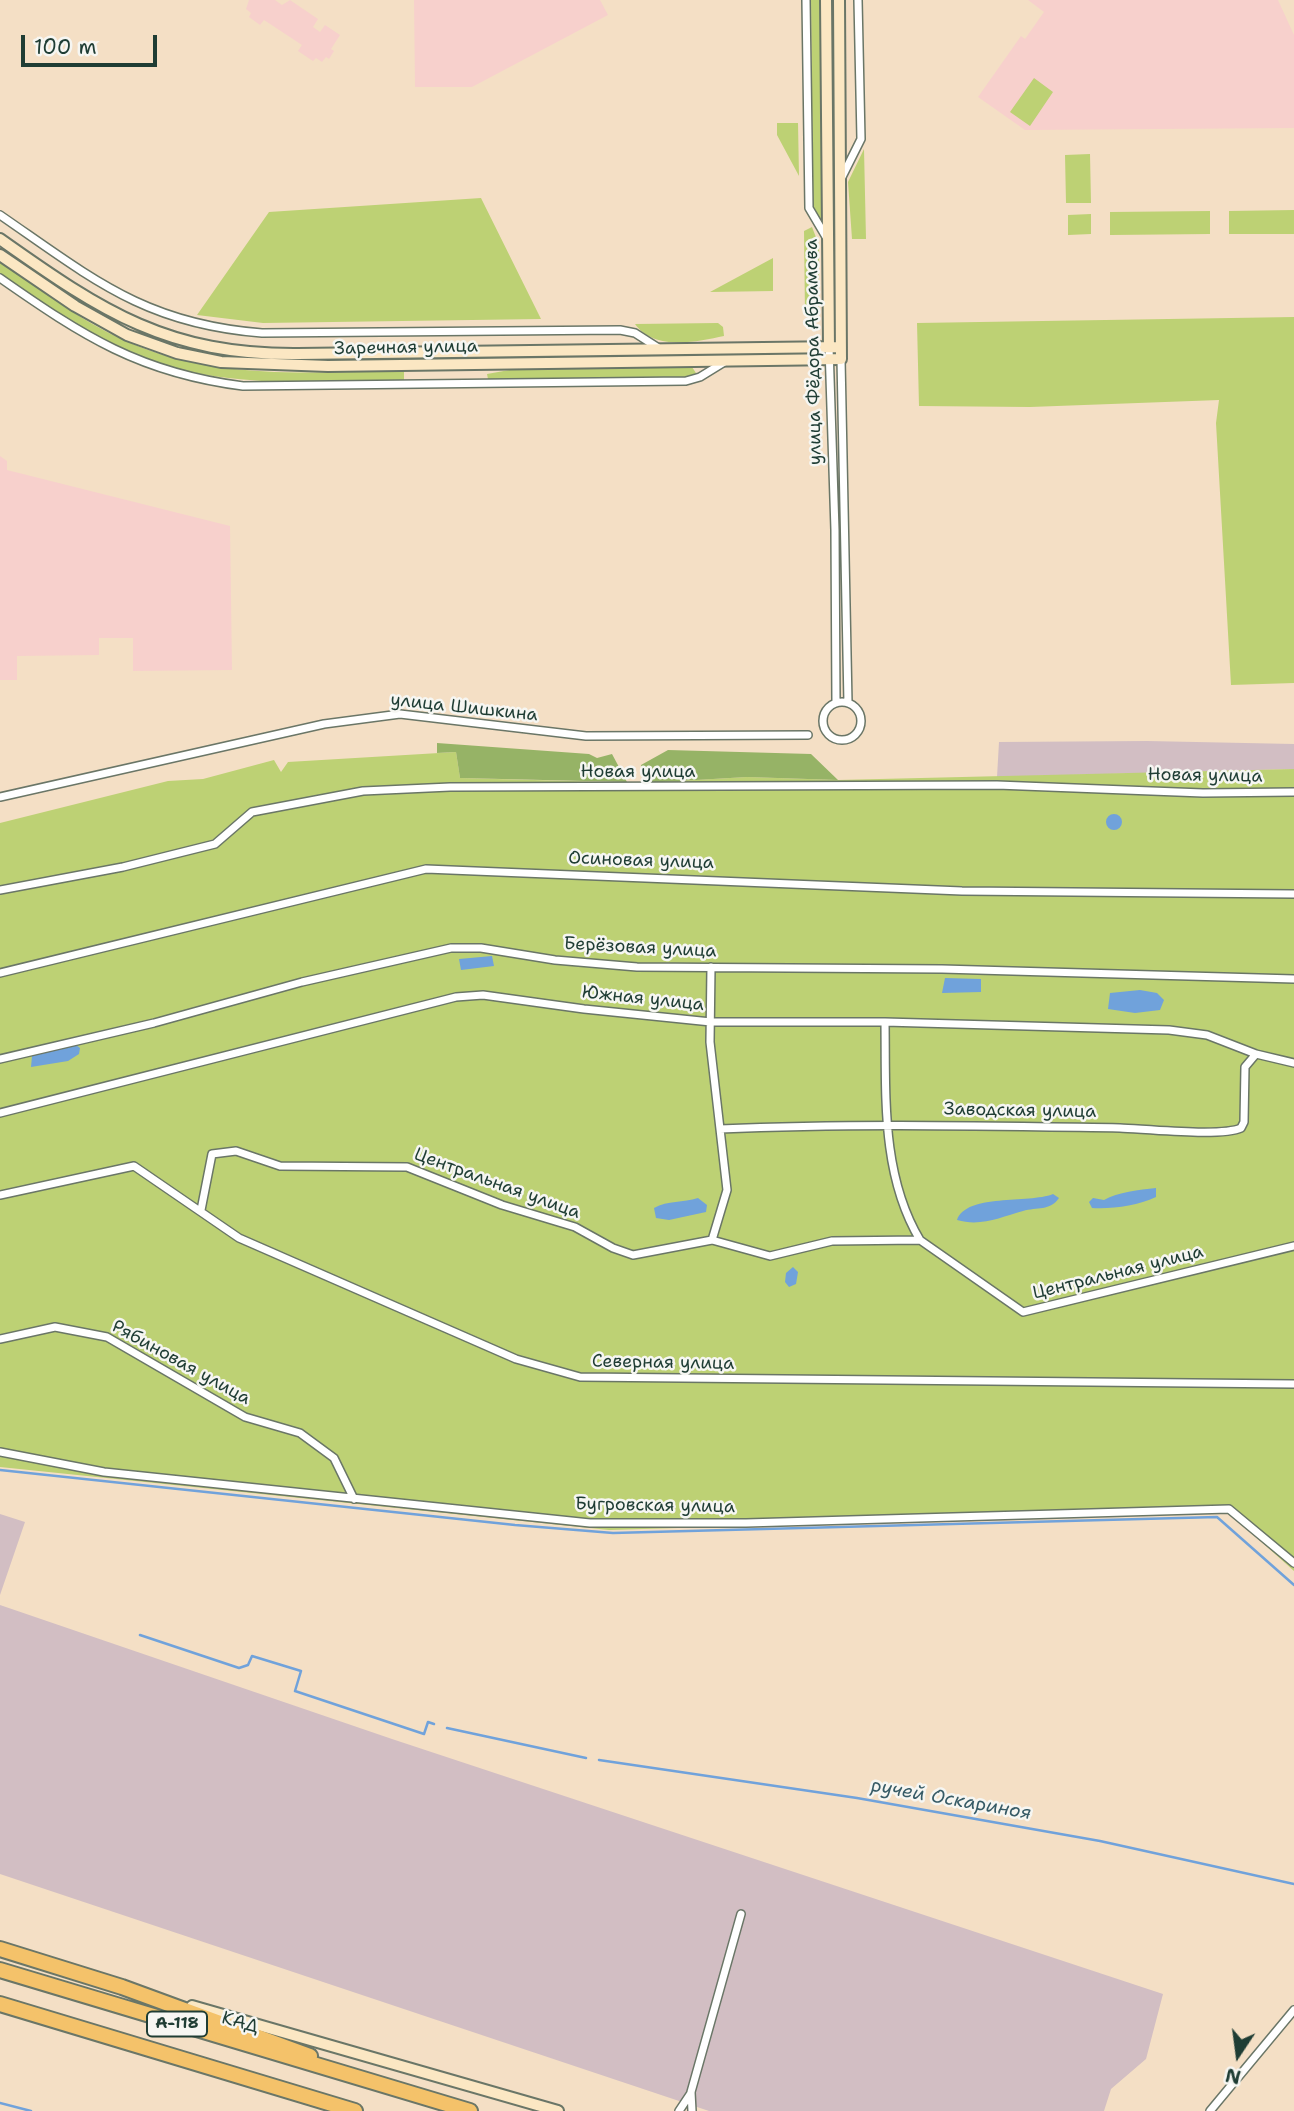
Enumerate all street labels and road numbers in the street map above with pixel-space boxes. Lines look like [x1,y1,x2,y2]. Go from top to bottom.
street label: улица Фёдора Абрамова [801,239,827,465]
street label: Заречная улица [334,336,478,360]
street label: улица Шишкина [389,690,539,726]
street label: Новая улица [581,761,695,783]
street label: Новая улица [1147,764,1263,788]
street label: Осиновая улица [568,848,714,874]
street label: Берёзовая улица [563,933,717,963]
street label: Южная улица [581,982,705,1016]
street label: Заводская улица [944,1099,1096,1123]
street label: Центральная улица [411,1144,583,1224]
street label: Центральная улица [1030,1241,1206,1305]
street label: Рябиновая улица [108,1316,254,1410]
street label: Северная улица [592,1351,734,1375]
street label: Бугровская улица [575,1494,735,1518]
street label: КАД [219,2007,261,2039]
road number: А-118 [147,2012,207,2036]

